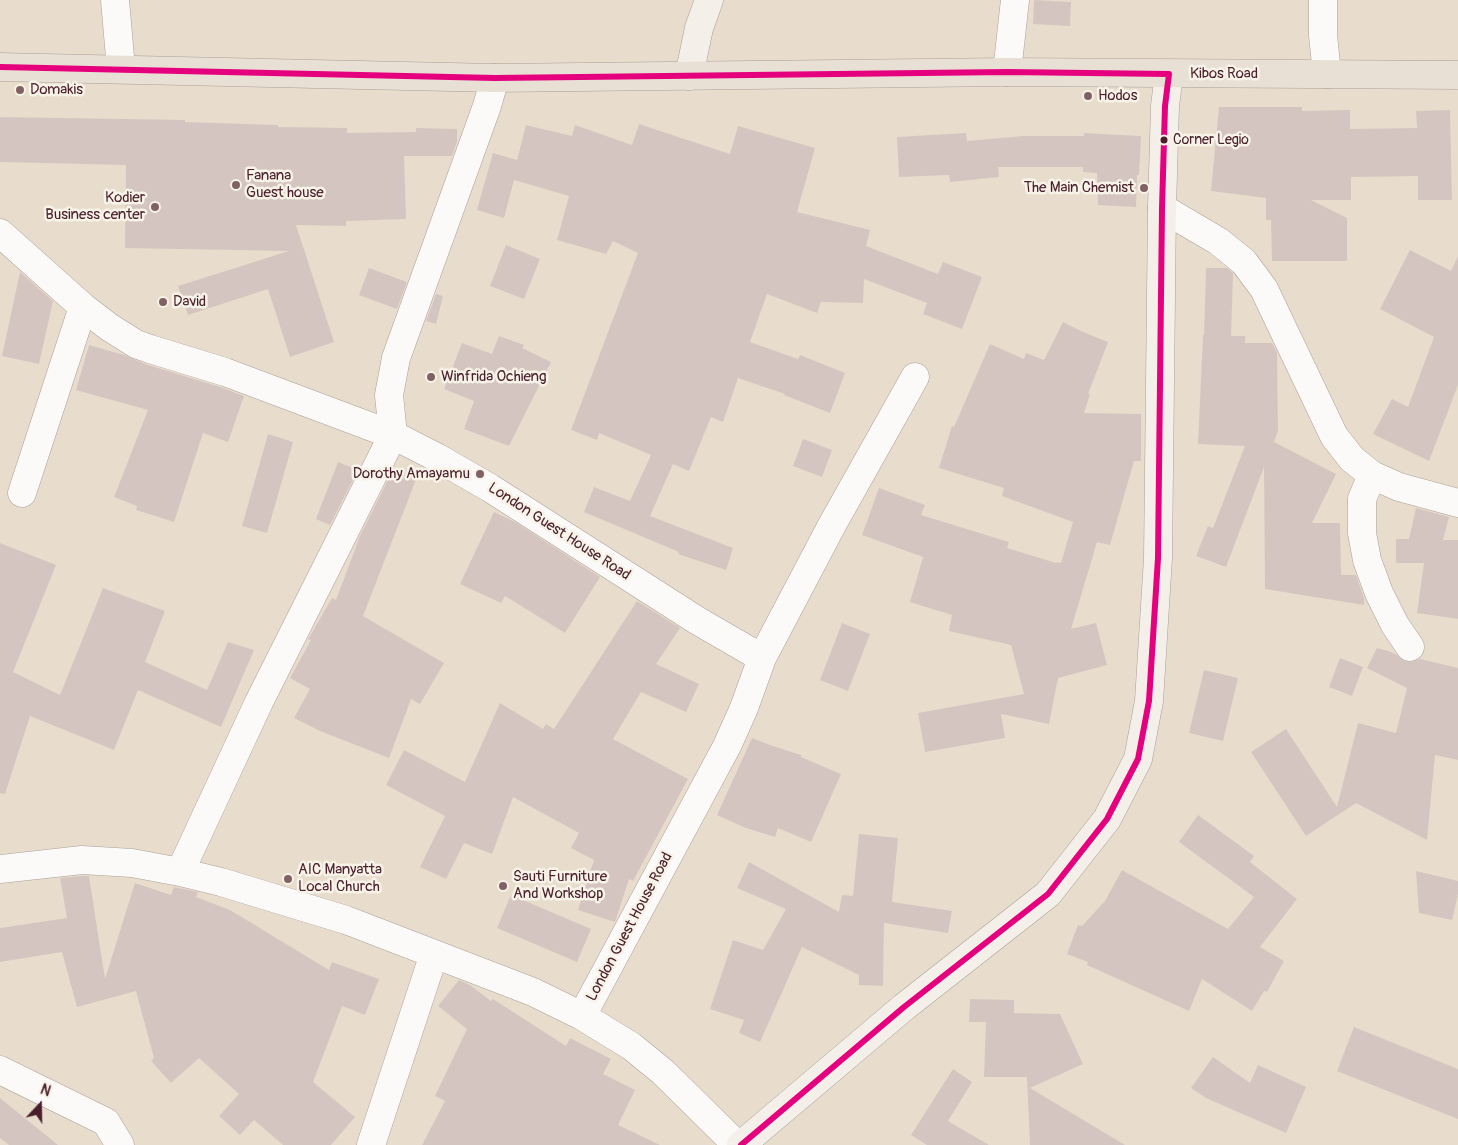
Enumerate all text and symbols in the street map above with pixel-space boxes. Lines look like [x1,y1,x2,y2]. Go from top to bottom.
street label: Kibos Road [1190,65,1258,83]
place label: Domakis [30,81,83,99]
marker: Domakis [14,84,26,96]
place label: Hodos [1098,87,1137,105]
marker: Hodos [1082,90,1094,102]
place label: Corner Legio [1173,132,1249,148]
marker: Corner Legio [1159,135,1169,145]
place label: Fanana Guest house [246,167,324,202]
marker: Fanana Guest house [230,179,242,191]
place label: The Main Chemist [1024,179,1134,197]
marker: The Main Chemist [1138,182,1150,194]
place label: Kodier Business center [45,189,145,224]
marker: Kodier Business center [149,201,161,213]
place label: David [173,293,206,311]
marker: David [157,296,169,308]
place label: Winfrida Ochieng [441,368,547,386]
marker: Winfrida Ochieng [425,371,437,383]
place label: Dorothy Amayamu [353,465,470,483]
marker: Dorothy Amayamu [474,468,486,480]
street label: London Guest House Road [485,479,633,585]
street label: London Guest House Road [583,850,677,1004]
place label: AIC Manyatta Local Church [298,861,382,896]
place label: Sauti Furniture And Workshop [513,868,607,903]
marker: AIC Manyatta Local Church [282,873,294,885]
marker: Sauti Furniture And Workshop [497,880,509,892]
north arrow [15,1080,65,1130]
text: N [38,1081,53,1100]

